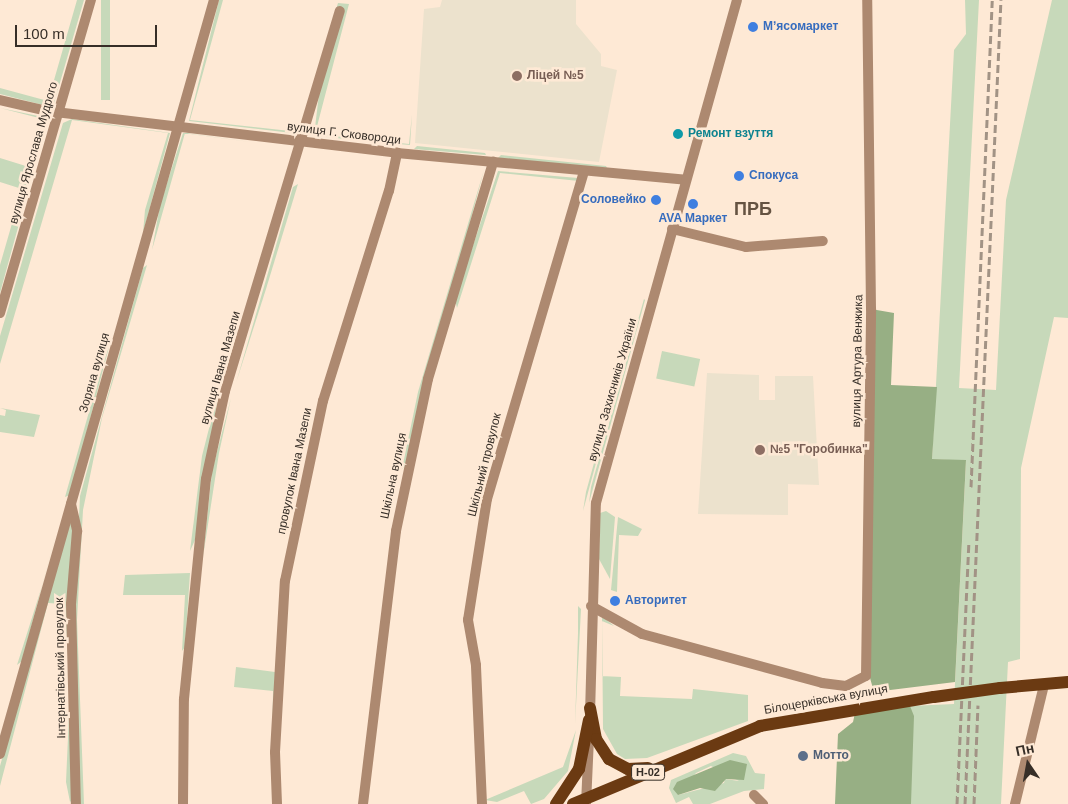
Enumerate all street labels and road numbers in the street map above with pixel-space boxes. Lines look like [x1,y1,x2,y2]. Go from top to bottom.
street label: вулиця Ярослава Мудрого [7,80,61,226]
street label: вулиця Г. Сковороди [286,120,402,148]
street label: вулиця Артура Венжика [850,294,866,428]
street label: вулиця Івана Мазепи [198,310,244,426]
street label: вулиця Захисників України [586,317,640,463]
street label: Зоряна вулиця [77,331,113,415]
street label: провулок Івана Мазепи [275,406,315,536]
street label: Шкільний провулок [465,412,505,518]
street label: Шкільна вулиця [378,432,410,520]
street label: Інтернатівський провулок [53,597,69,739]
street label: Білоцерківська вулиця [763,682,889,718]
road number: Н-02 [630,764,666,780]

